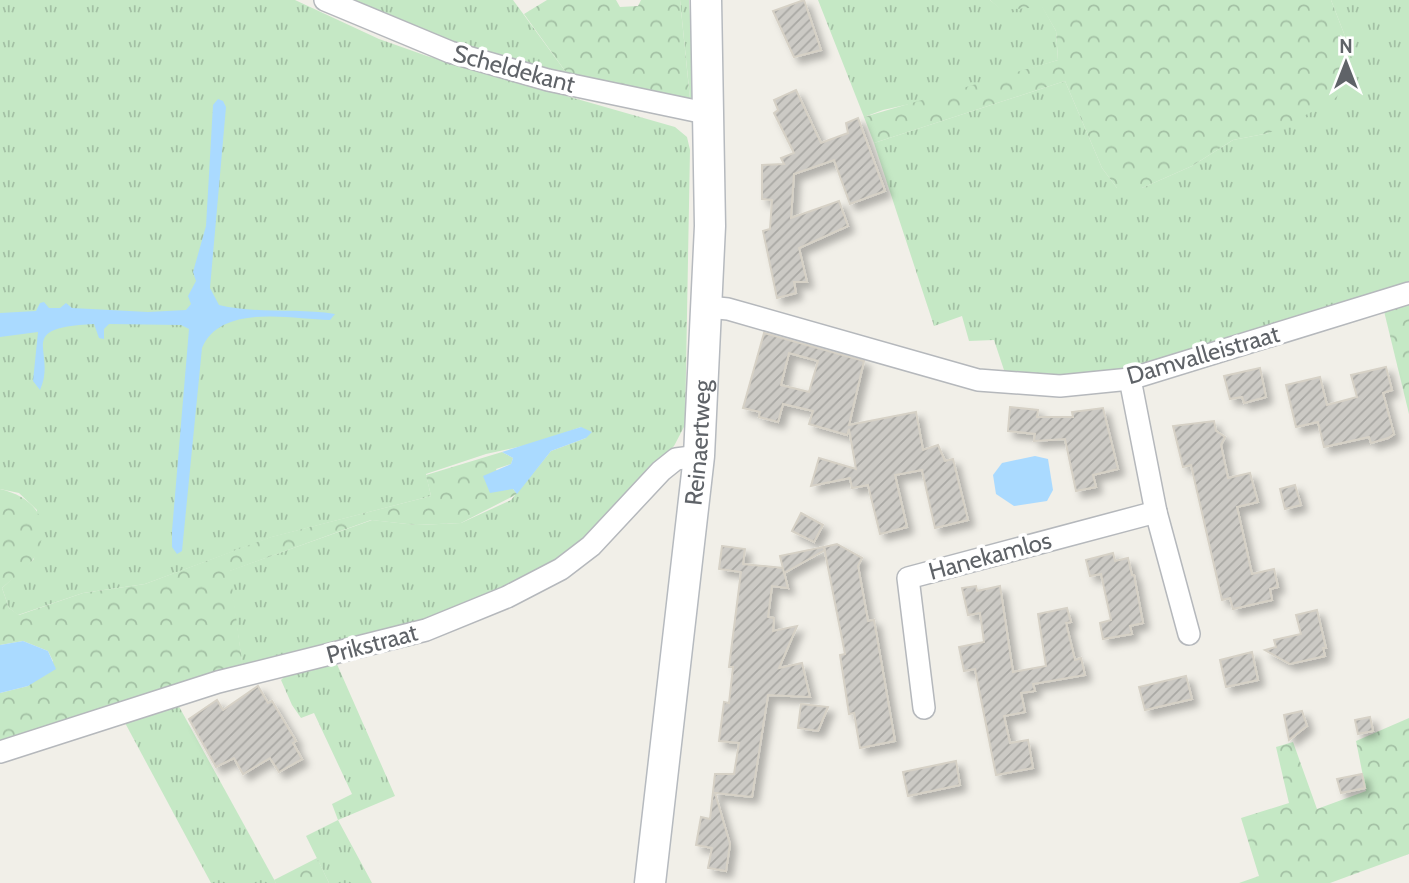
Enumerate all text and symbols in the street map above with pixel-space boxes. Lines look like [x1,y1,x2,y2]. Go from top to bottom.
north arrow [1311,28,1381,98]
text: N [1339,35,1353,58]
street label: Scheldekant [450,38,578,99]
street label: Damvalleistraat [1123,319,1283,390]
street label: Reinaertweg [678,378,717,507]
street label: Hanekamlos [925,525,1054,586]
street label: Prikstraat [323,617,421,670]

